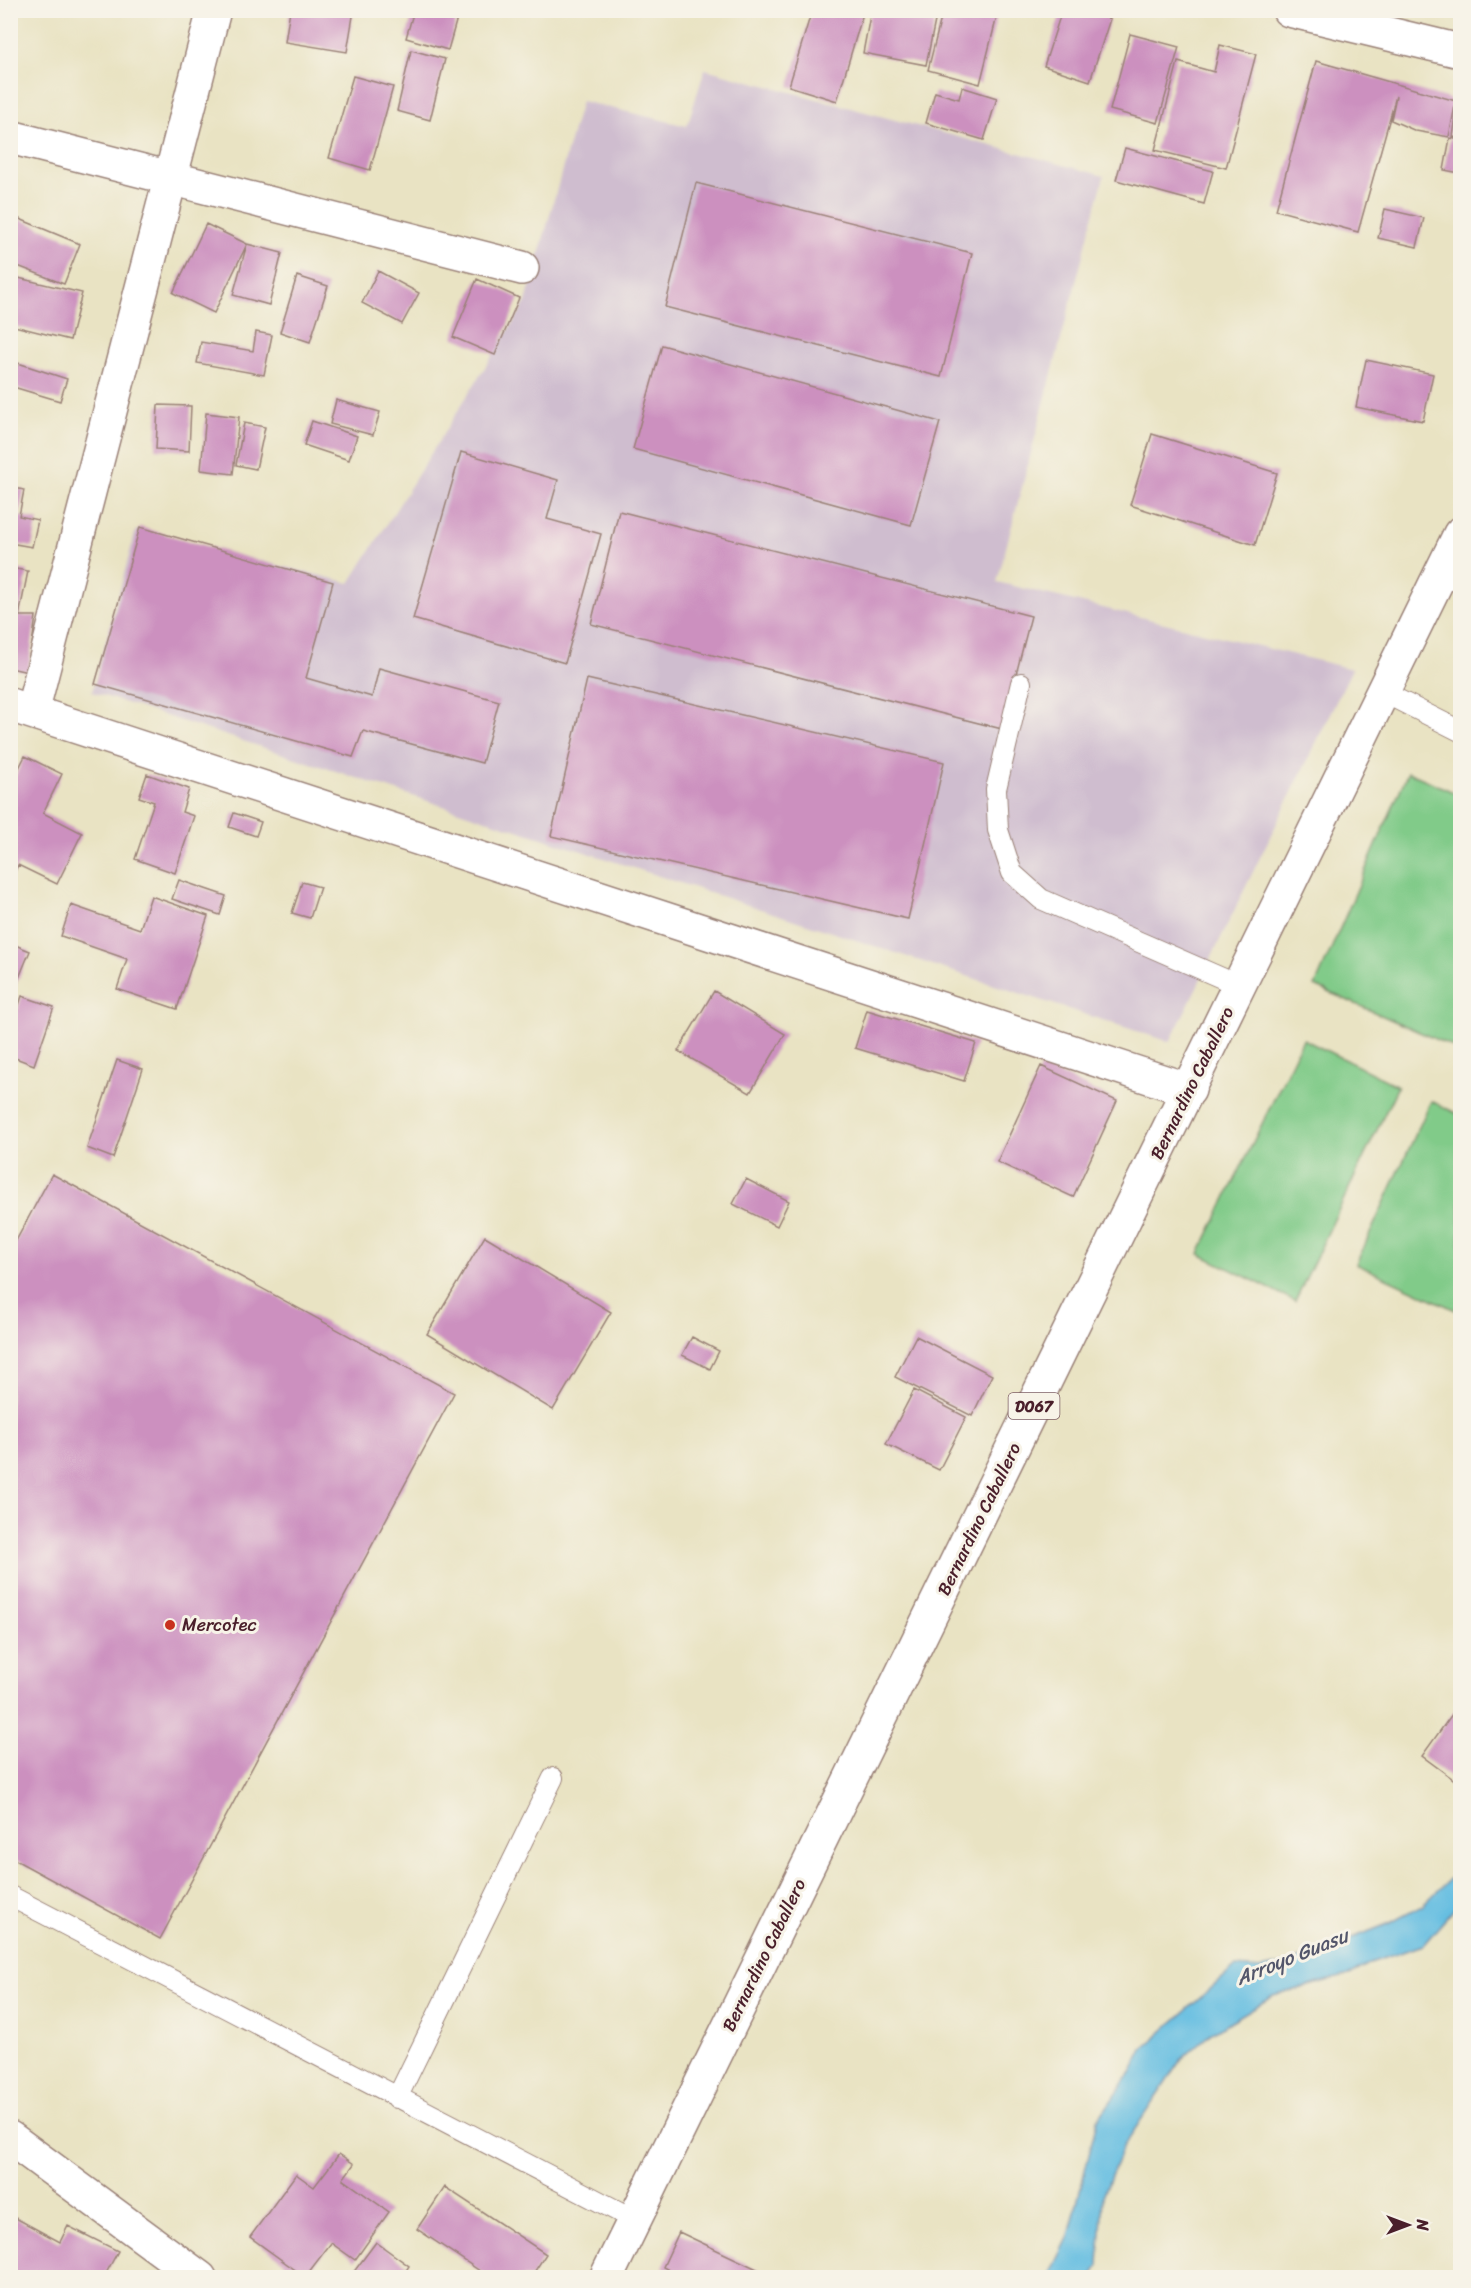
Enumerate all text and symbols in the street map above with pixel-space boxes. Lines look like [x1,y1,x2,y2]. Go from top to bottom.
street label: Bernardino Caballero [1141,1001,1243,1165]
road number: D067 [1008,1393,1060,1419]
street label: Bernardino Caballero [928,1437,1030,1601]
place label: Mercotec [182,1609,256,1641]
marker: Mercotec [163,1618,177,1632]
street label: Bernardino Caballero [713,1873,815,2037]
water label: Arroyo Guasu [1230,1918,1356,1996]
north arrow [1378,2195,1438,2255]
text: N [1408,2218,1437,2231]

